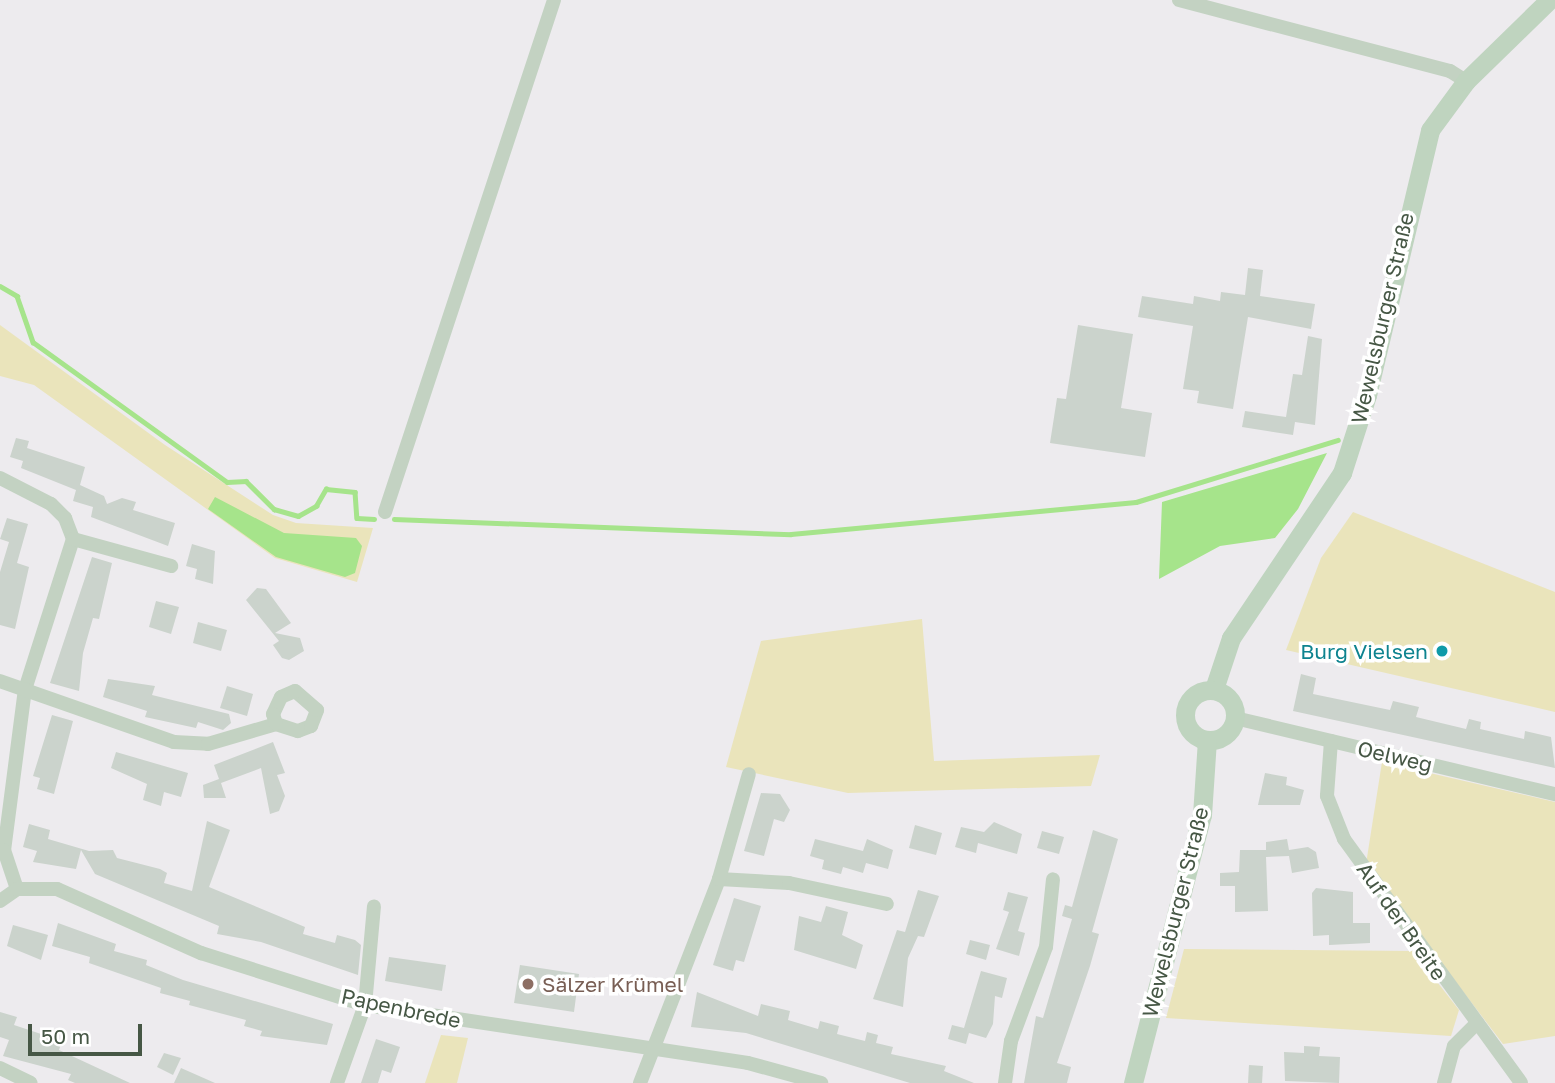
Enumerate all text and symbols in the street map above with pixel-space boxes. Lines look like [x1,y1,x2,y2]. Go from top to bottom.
street label: Wewelsburger Straße [1345,210,1419,426]
place label: Burg Vielsen [1300,638,1428,664]
marker: Burg Vielsen [1434,643,1450,659]
street label: Oelweg [1355,735,1435,777]
street label: Wewelsburger Straße [1137,804,1213,1020]
street label: Auf der Breite [1352,857,1452,985]
place label: Sälzer Krümel [542,971,683,997]
marker: Sälzer Krümel [520,976,536,992]
street label: Papenbrede [339,983,463,1033]
scale bar [32,1010,145,1054]
text: 50 m [41,1023,90,1049]

